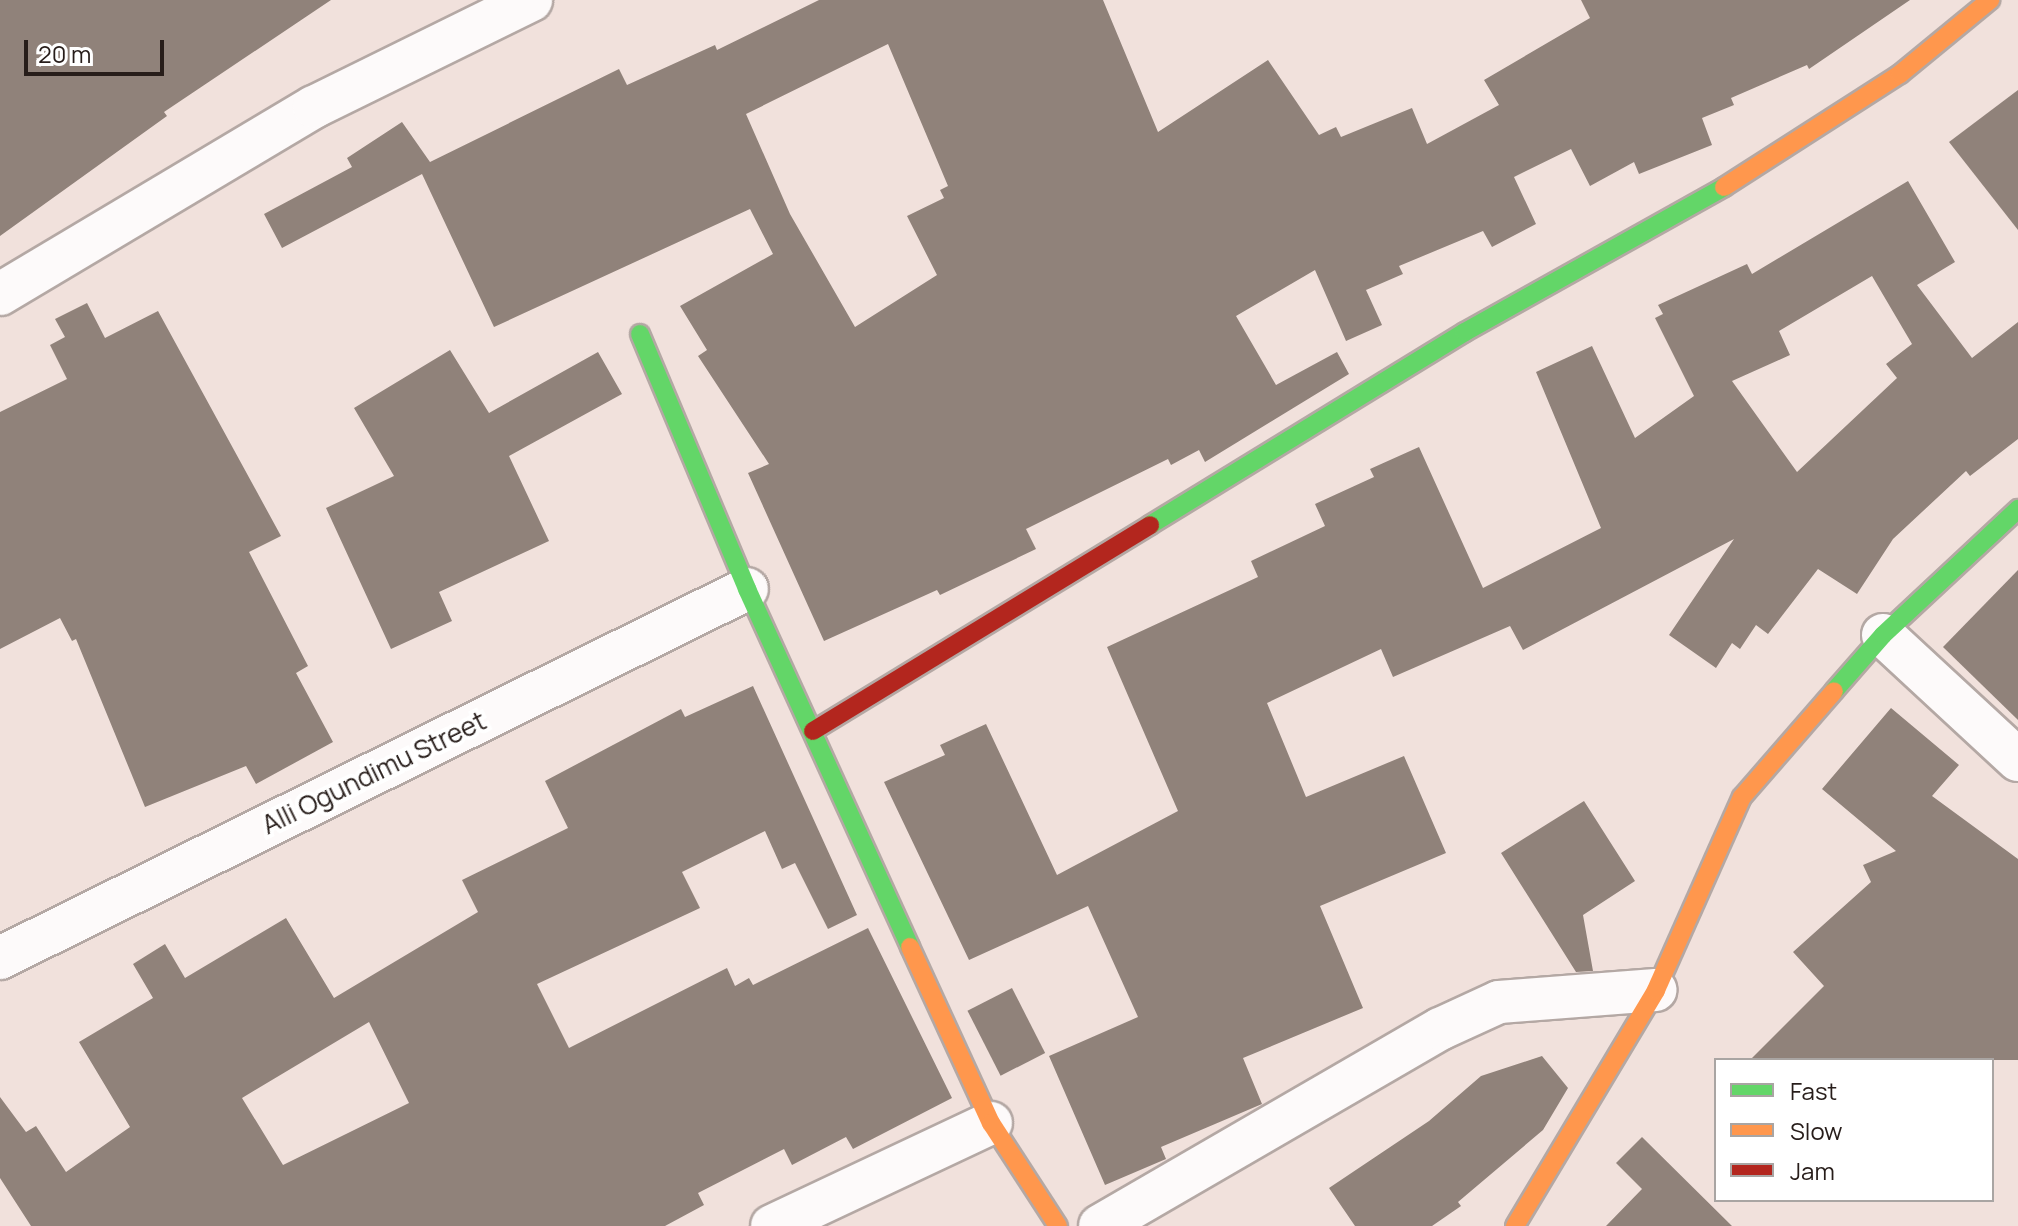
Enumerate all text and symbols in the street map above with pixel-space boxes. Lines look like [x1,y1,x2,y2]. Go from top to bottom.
scale bar [28,24,168,74]
text: 20 m [38,37,91,70]
street label: Alli Ogundimu Street [257,705,491,841]
legend [1714,1058,1994,1202]
text: Fast [1790,1074,1837,1107]
text: Slow [1790,1114,1843,1147]
text: Jam [1790,1154,1835,1187]

